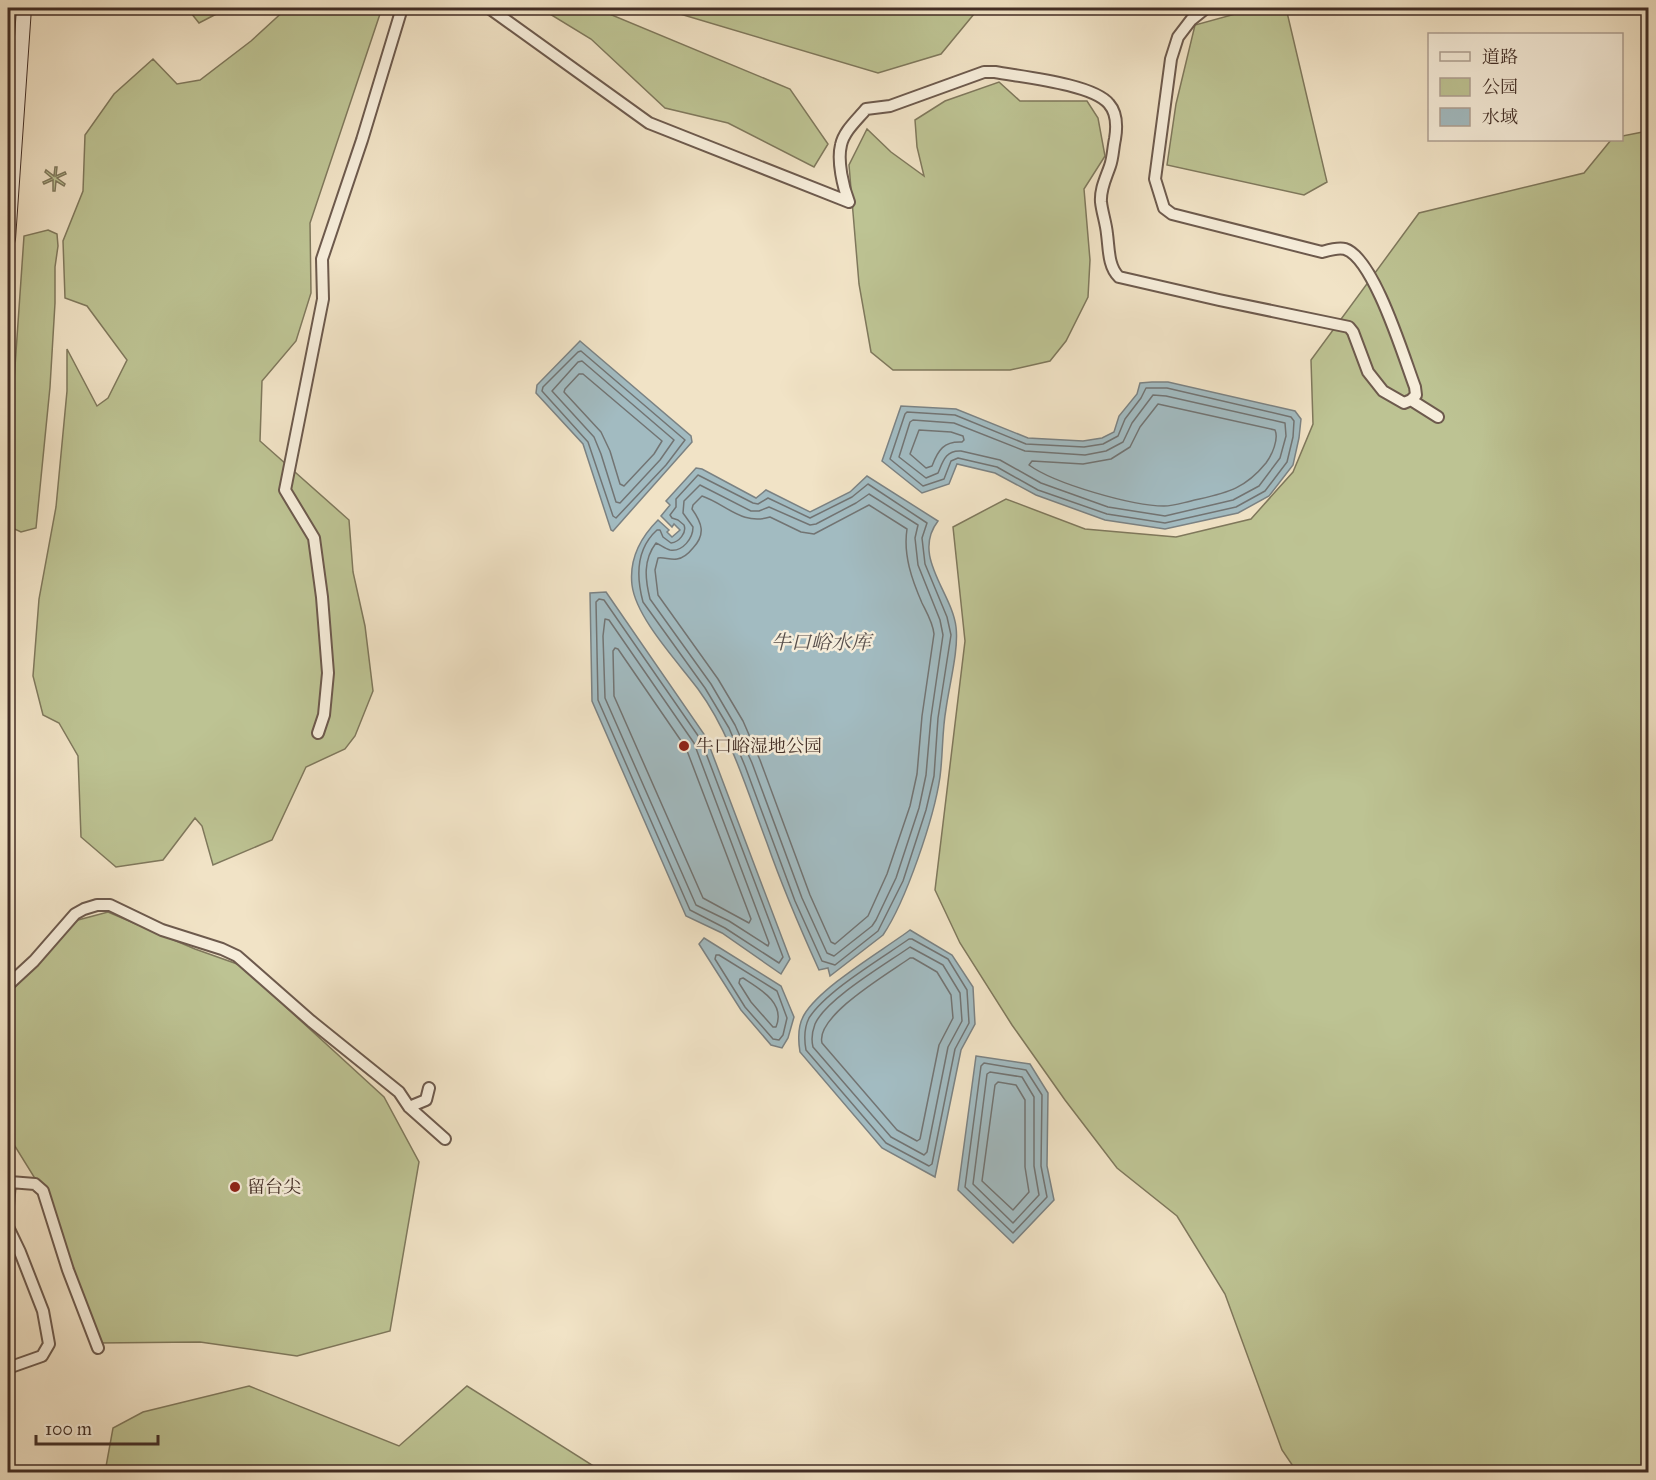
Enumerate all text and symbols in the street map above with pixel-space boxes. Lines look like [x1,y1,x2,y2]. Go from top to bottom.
legend [1428,33,1623,141]
text: 道路 [1482,46,1518,68]
text: 公园 [1482,76,1518,98]
text: 水域 [1482,106,1518,128]
water label: 牛口峪水库 [771,630,874,654]
place label: 牛口峪湿地公园 [696,735,822,757]
marker: 牛口峪湿地公园 [677,739,691,753]
place label: 留台尖 [247,1176,301,1198]
marker: 留台尖 [228,1180,242,1194]
scale bar [36,1408,158,1446]
text: 100 m [45,1418,92,1440]

